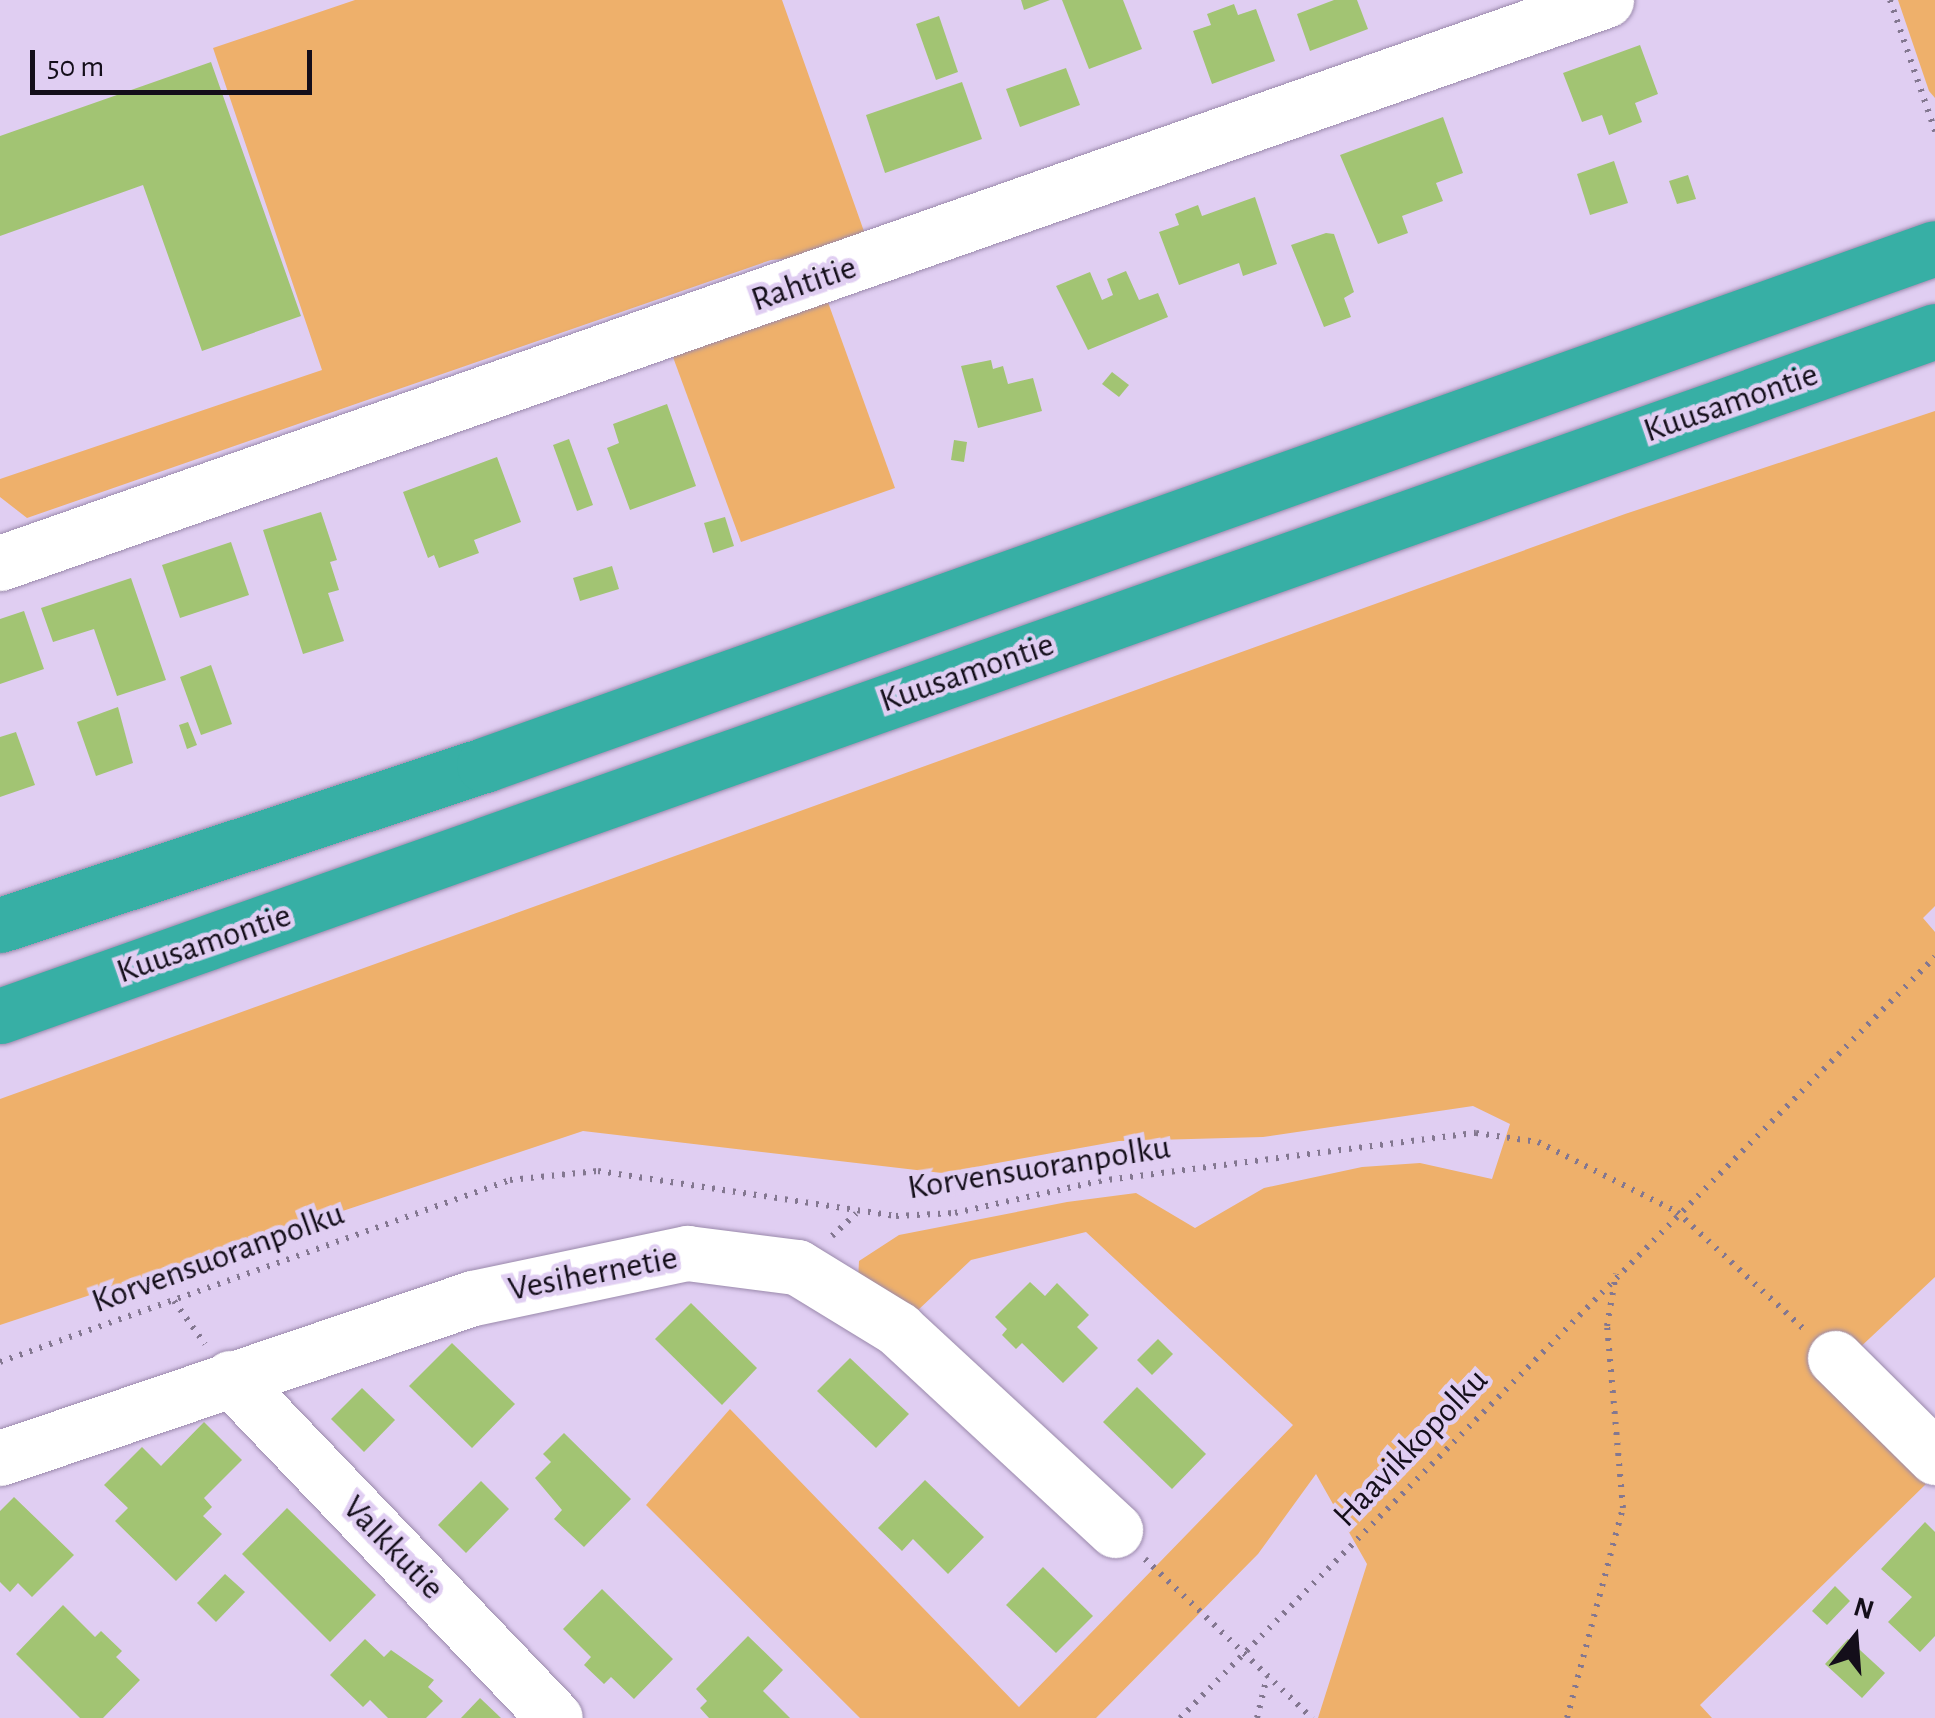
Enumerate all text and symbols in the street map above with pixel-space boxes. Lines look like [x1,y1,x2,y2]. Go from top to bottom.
scale bar [35,30,318,92]
text: 50 m [47,52,104,82]
street label: Rahtitie [746,246,862,322]
street label: Kuusamontie [1638,354,1824,452]
street label: Kuusamontie [874,624,1060,722]
street label: Kuusamontie [111,895,297,993]
street label: Korvensuoranpolku [905,1127,1173,1209]
street label: Korvensuoranpolku [86,1193,350,1323]
street label: Vesihernetie [505,1237,681,1311]
street label: Haavikkopolku [1325,1360,1497,1536]
street label: Valkkutie [333,1487,453,1609]
north arrow [1805,1588,1905,1688]
text: N [1850,1593,1877,1626]

